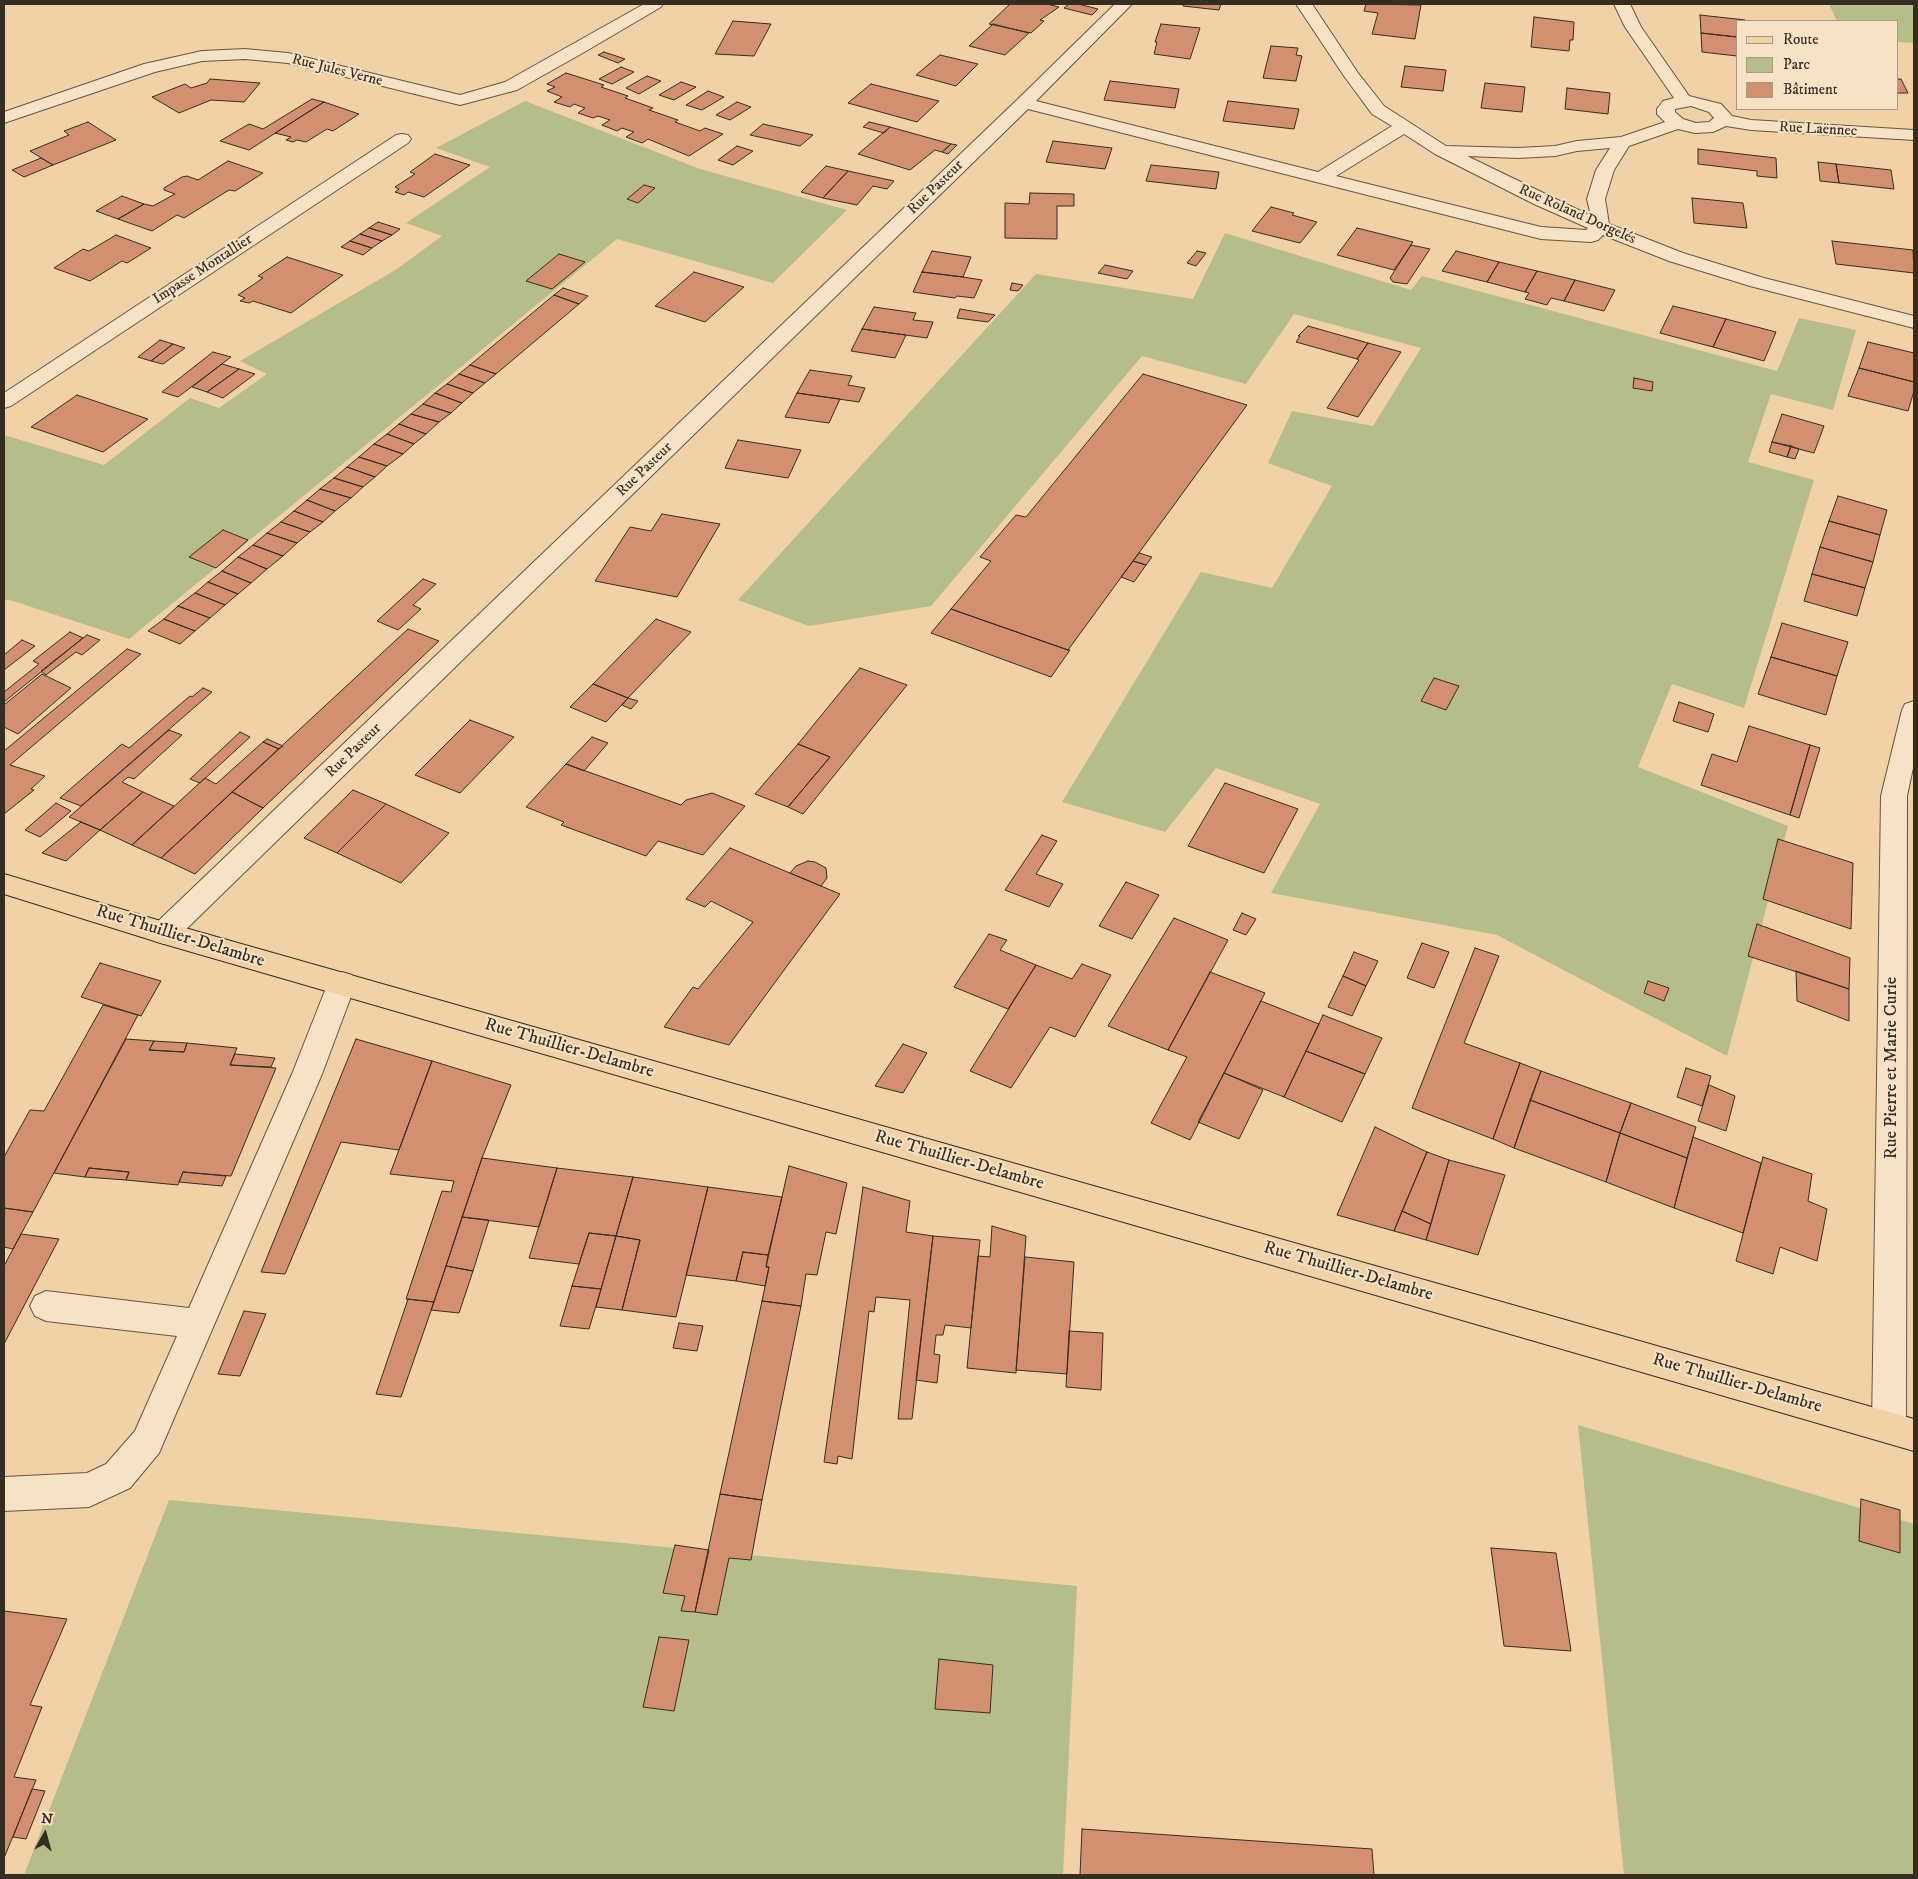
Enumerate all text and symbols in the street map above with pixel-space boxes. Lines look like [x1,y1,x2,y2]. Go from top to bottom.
legend [1736,20,1898,110]
text: Route [1783,30,1818,49]
street label: Rue Jules Verne [290,51,384,91]
text: Parc [1783,55,1810,74]
text: Bâtiment [1783,80,1838,99]
street label: Rue Laënnec [1778,119,1858,141]
street label: Rue Pasteur [904,157,968,219]
street label: Rue Roland Dorgelés [1516,181,1638,249]
street label: Impasse Montallier [150,231,256,309]
street label: Rue Pasteur [613,439,677,501]
street label: Rue Pasteur [322,720,386,782]
street label: Rue Thuillier-Delambre [93,901,267,973]
street label: Rue Pierre et Marie Curie [1881,977,1903,1159]
street label: Rue Thuillier-Delambre [482,1014,656,1084]
street label: Rue Thuillier-Delambre [872,1126,1046,1196]
street label: Rue Thuillier-Delambre [1261,1237,1435,1307]
street label: Rue Thuillier-Delambre [1650,1349,1824,1419]
north arrow [20,1809,70,1859]
text: N [40,1809,54,1829]

